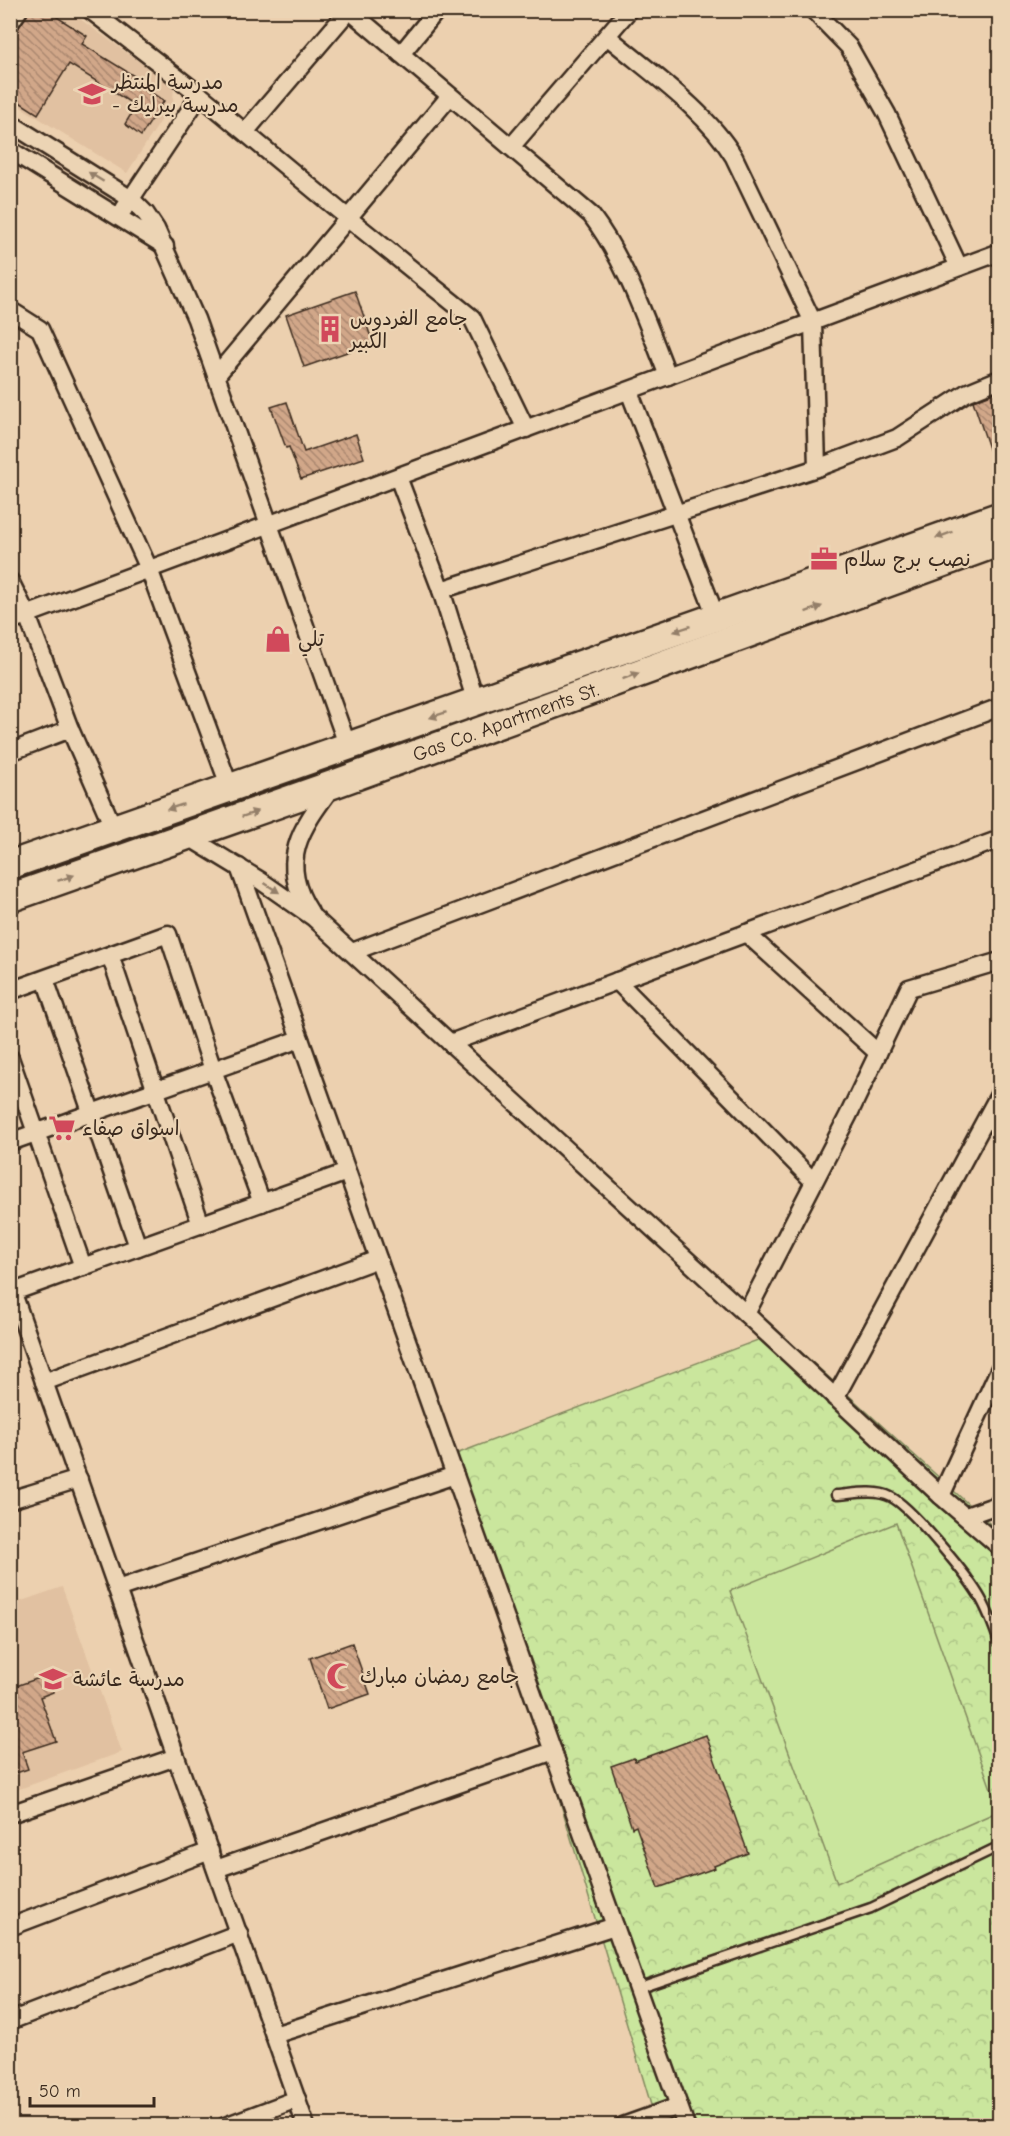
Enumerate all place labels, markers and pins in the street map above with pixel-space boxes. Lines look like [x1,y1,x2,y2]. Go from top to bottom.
place label: مدرسة المنتظر - مدرسة بيرليك [110,71,239,117]
school or university icon: مدرسة المنتظر - مدرسة بيرليك [77,79,107,109]
place label: جامع الفردوس الكبير [348,307,468,353]
building icon: جامع الفردوس الكبير [315,314,345,344]
office icon: نصب برج سلام [809,544,839,574]
place label: نصب برج سلام [844,548,971,574]
shop icon: تلي [263,624,293,654]
place label: تلي [298,628,324,657]
supermarket icon: اسواق صفاء [47,1113,77,1143]
place label: اسواق صفاء [82,1117,179,1140]
mosque icon: جامع رمضان مبارك [325,1661,355,1691]
school or university icon: مدرسة عائشة [38,1664,68,1694]
place label: جامع رمضان مبارك [360,1665,519,1691]
place label: مدرسة عائشة [73,1668,185,1691]

